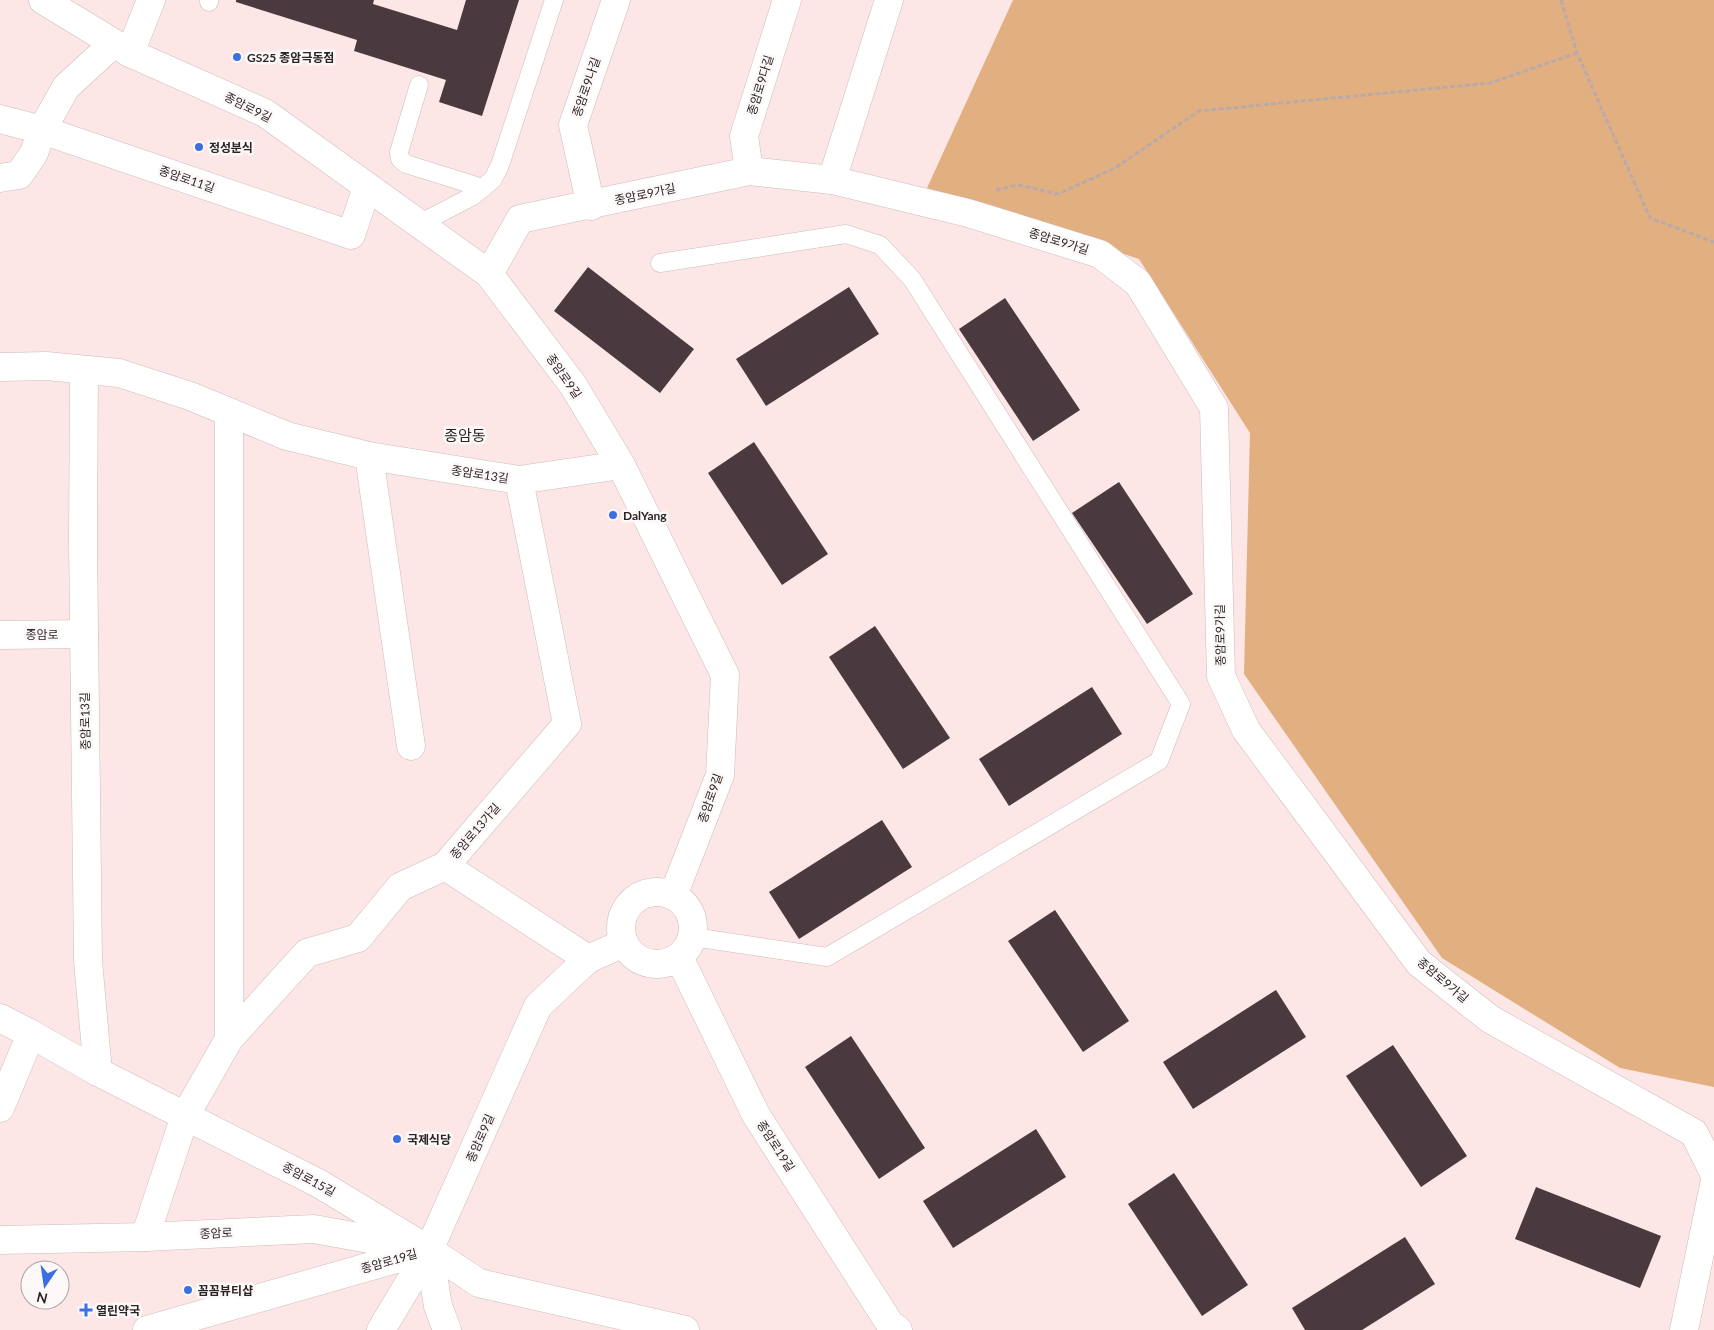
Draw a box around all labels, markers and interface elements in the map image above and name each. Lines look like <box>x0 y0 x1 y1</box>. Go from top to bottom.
place label: GS25 종암극동점 <box>247 50 334 65</box>
marker: GS25 종암극동점 <box>231 51 243 63</box>
street label: 종암로9다길 <box>744 53 776 117</box>
street label: 종암로9나길 <box>569 55 603 119</box>
street label: 종암로9길 <box>222 89 274 125</box>
place label: 정성분식 <box>209 140 253 155</box>
marker: 정성분식 <box>193 141 205 153</box>
street label: 종암로11길 <box>157 162 217 196</box>
street label: 종암로9가길 <box>613 180 677 208</box>
street label: 종암로9가길 <box>1027 225 1091 257</box>
street label: 종암로9길 <box>543 351 585 401</box>
district label: 종암동 <box>444 426 486 444</box>
street label: 종암로13길 <box>450 462 510 486</box>
place label: DalYang <box>623 508 667 523</box>
marker: DalYang <box>607 509 619 521</box>
street label: 종암로9가길 <box>1212 604 1228 666</box>
street label: 종암로 <box>25 627 59 642</box>
street label: 종암로13길 <box>77 692 93 750</box>
street label: 종암로9길 <box>695 771 725 825</box>
street label: 종암로13가길 <box>447 800 503 862</box>
street label: 종암로9가길 <box>1414 954 1472 1006</box>
street label: 종암로9길 <box>463 1112 497 1164</box>
street label: 종암로19길 <box>754 1118 798 1174</box>
place label: 국제식당 <box>407 1132 451 1147</box>
marker: 국제식당 <box>391 1133 403 1145</box>
street label: 종암로15길 <box>280 1159 338 1199</box>
street label: 종암로 <box>199 1225 233 1241</box>
street label: 종암로19길 <box>359 1246 419 1276</box>
north arrow <box>20 1260 70 1310</box>
place label: 꼼꼼뷰티샵 <box>198 1283 253 1298</box>
marker: 꼼꼼뷰티샵 <box>182 1284 194 1296</box>
text: N <box>35 1289 49 1308</box>
place label: 열린약국 <box>96 1303 140 1318</box>
marker: 열린약국 <box>80 1304 92 1316</box>

